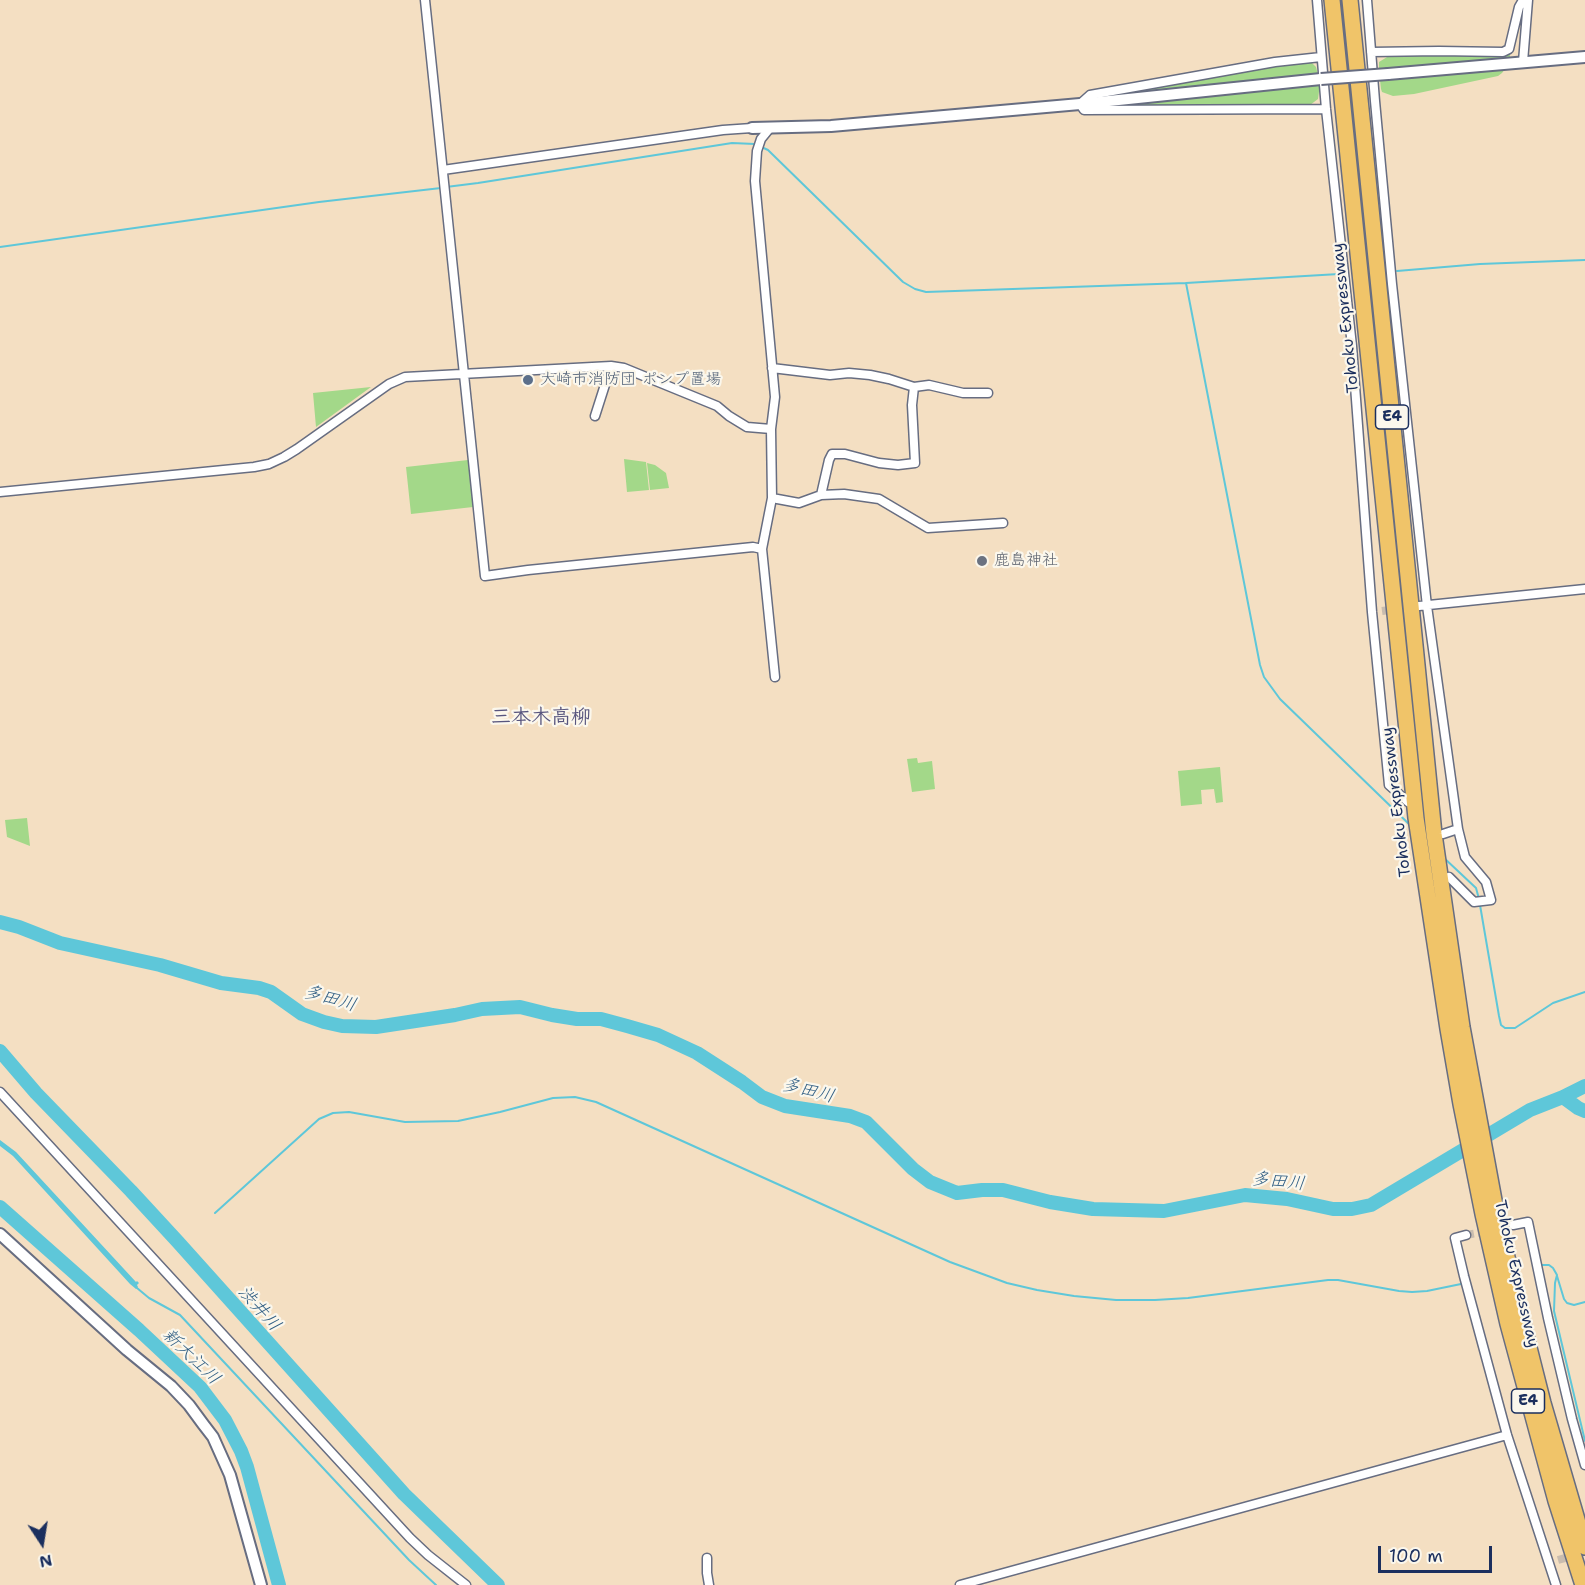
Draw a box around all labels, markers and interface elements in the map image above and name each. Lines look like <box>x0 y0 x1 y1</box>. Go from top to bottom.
street label: Tohoku Expressway <box>1329 242 1363 394</box>
place label: 大崎市消防団 ポンプ置場 <box>540 370 721 390</box>
marker: 大崎市消防団 ポンプ置場 <box>521 373 535 387</box>
road number: E4 <box>1376 405 1408 429</box>
place label: 鹿島神社 <box>994 551 1058 571</box>
marker: 鹿島神社 <box>975 554 989 568</box>
district label: 三本木高柳 <box>491 706 591 730</box>
street label: Tohoku Expressway <box>1378 726 1416 878</box>
water label: 多田川 <box>301 981 359 1017</box>
water label: 多田川 <box>779 1074 837 1108</box>
water label: 多田川 <box>1250 1168 1306 1196</box>
street label: Tohoku Expressway <box>1490 1198 1542 1350</box>
water label: 渋井川 <box>233 1282 285 1336</box>
water label: 新大江川 <box>158 1324 224 1390</box>
road number: E4 <box>1512 1389 1544 1413</box>
north arrow <box>12 1513 72 1573</box>
scale bar <box>1381 1534 1495 1572</box>
text: 100 m <box>1389 1544 1443 1568</box>
text: N <box>37 1550 54 1573</box>

